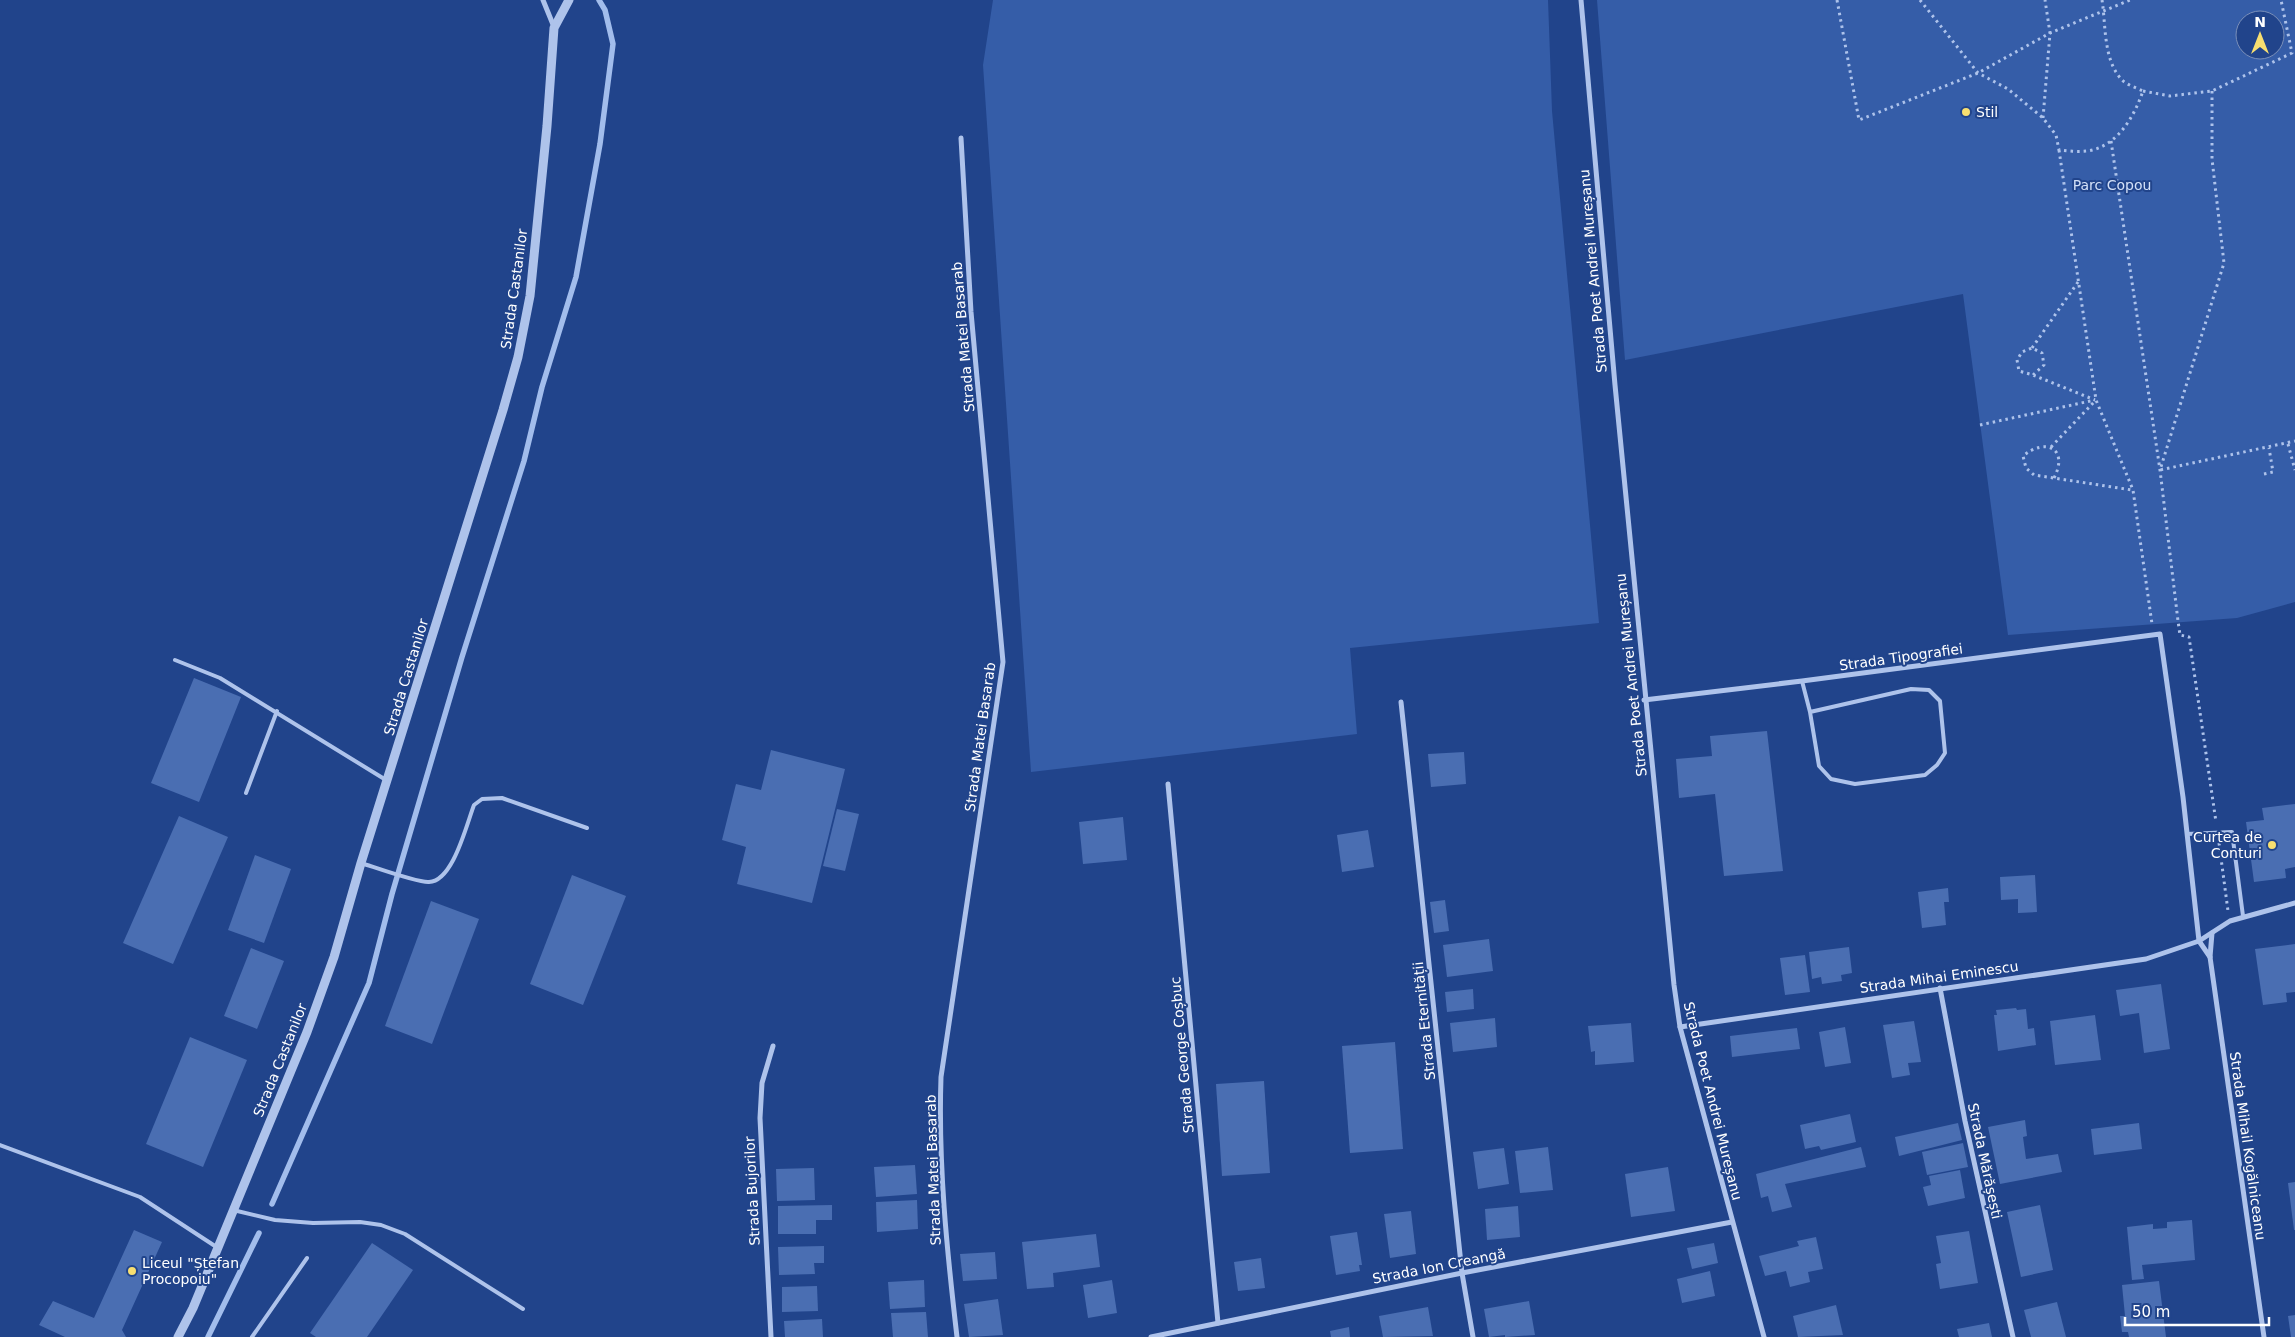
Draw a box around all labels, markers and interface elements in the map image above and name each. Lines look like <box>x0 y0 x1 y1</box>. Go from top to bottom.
north arrow <box>2235 10 2285 60</box>
text: N <box>2254 14 2266 30</box>
place label: Stil <box>1976 104 1998 120</box>
marker: Stil <box>1960 106 1972 118</box>
street label: Strada Poet Andrei Mureșanu <box>1576 169 1611 373</box>
park label: Parc Copou <box>2073 177 2151 193</box>
street label: Strada Castanilor <box>498 228 530 350</box>
street label: Strada Matei Basarab <box>948 261 978 413</box>
street label: Strada Poet Andrei Mureșanu <box>1612 573 1651 777</box>
street label: Strada Castanilor <box>381 616 431 737</box>
street label: Strada Tipografiei <box>1838 640 1964 674</box>
street label: Strada Matei Basarab <box>962 661 998 813</box>
place label: Curtea de Conturi <box>2193 829 2262 861</box>
marker: Curtea de Conturi <box>2266 839 2278 851</box>
street label: Strada Mihai Eminescu <box>1859 958 2019 996</box>
street label: Strada Eternității <box>1410 961 1439 1081</box>
street label: Strada George Coșbuc <box>1167 976 1198 1134</box>
street label: Strada Poet Andrei Mureșanu <box>1680 1000 1745 1202</box>
street label: Strada Castanilor <box>250 1001 310 1119</box>
street label: Strada Mihail Kogălniceanu <box>2227 1051 2269 1241</box>
street label: Strada Matei Basarab <box>922 1094 944 1246</box>
street label: Strada Mărășești <box>1964 1102 2005 1221</box>
street label: Strada Bujorilor <box>741 1136 763 1246</box>
street label: Strada Ion Creangă <box>1371 1245 1507 1287</box>
place label: Liceul "Ștefan Procopoiu" <box>142 1255 239 1287</box>
marker: Liceul "Ștefan Procopoiu" <box>126 1265 138 1277</box>
scale bar <box>2125 1294 2269 1326</box>
text: 50 m <box>2132 1303 2170 1321</box>

